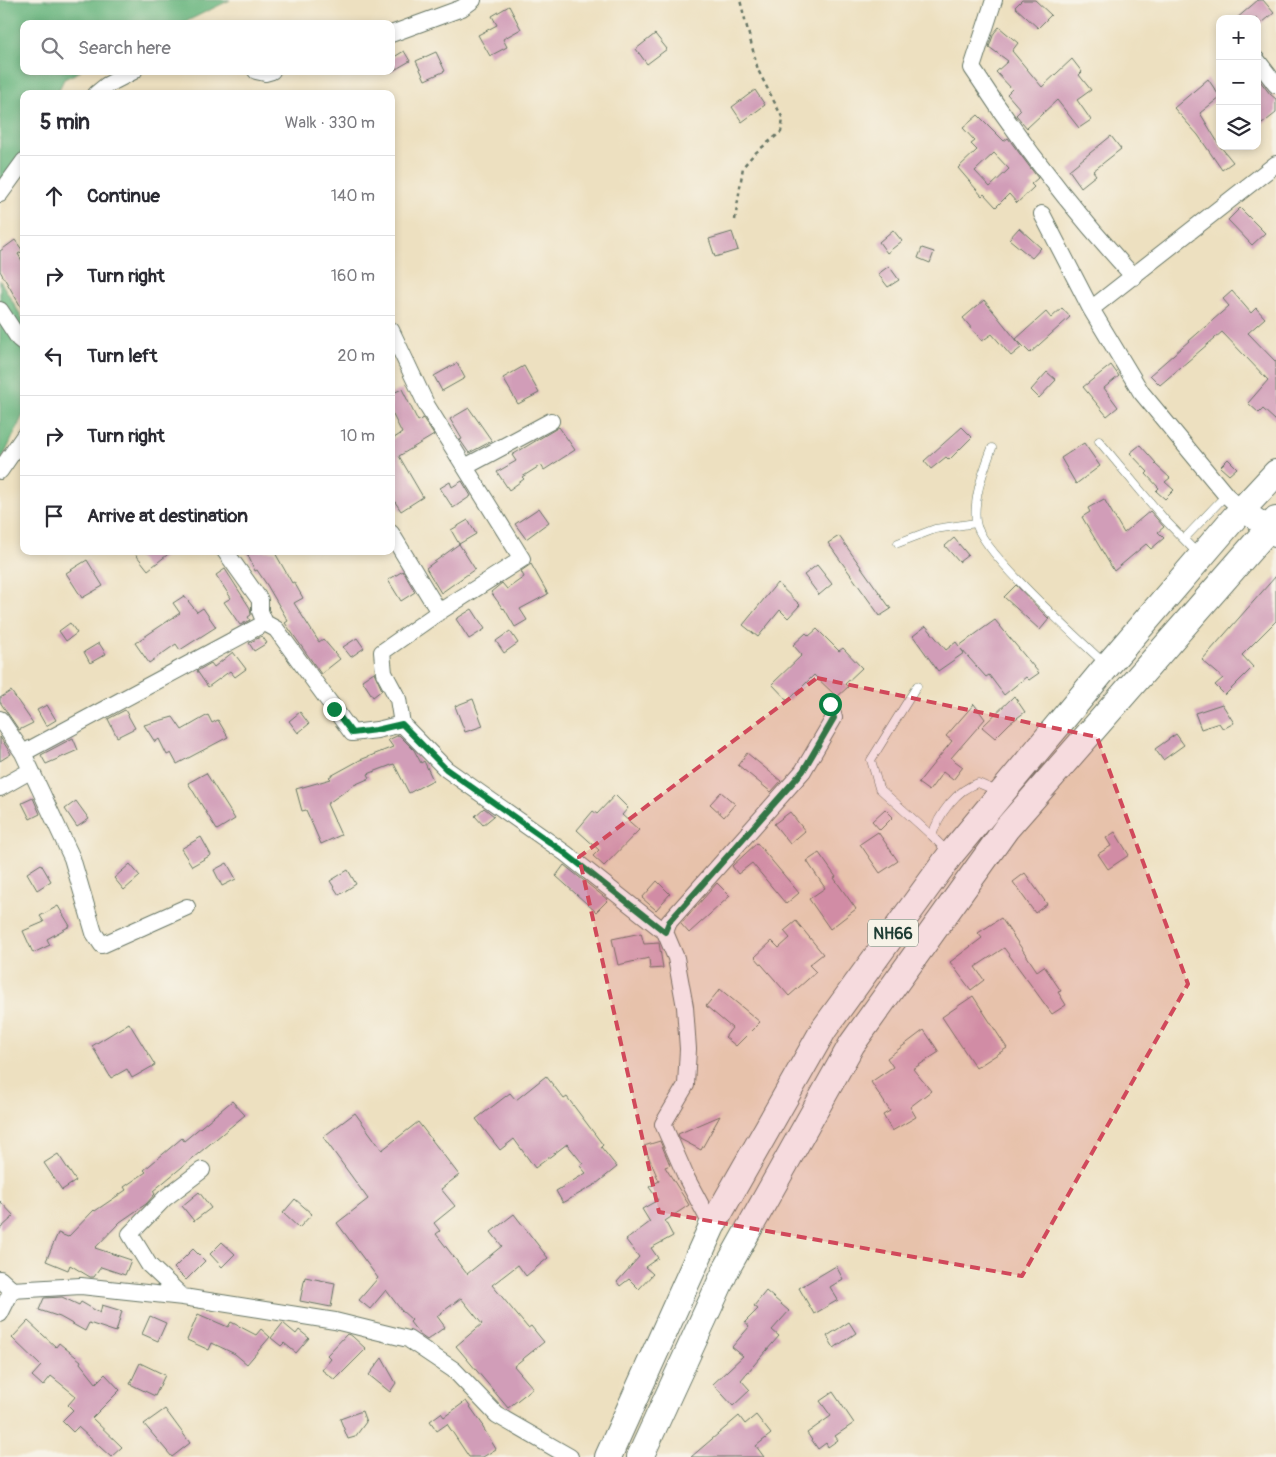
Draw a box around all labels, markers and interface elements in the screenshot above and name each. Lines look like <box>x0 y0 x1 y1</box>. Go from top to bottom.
map controls <box>1216 15 1261 150</box>
button: + <box>1216 15 1261 60</box>
search box <box>20 20 395 75</box>
icon: search <box>38 34 66 62</box>
text: Search here <box>78 36 171 60</box>
button: − <box>1216 60 1261 105</box>
button: layers <box>1216 105 1261 150</box>
text: 5 min <box>40 109 90 136</box>
text: Walk · 330 m <box>285 113 375 133</box>
icon: ahead <box>40 182 68 210</box>
text: Continue <box>87 184 160 208</box>
text: 140 m <box>331 186 375 206</box>
icon: right <box>40 262 68 290</box>
text: Turn right <box>87 264 165 288</box>
text: 160 m <box>331 266 375 286</box>
icon: left <box>40 342 68 370</box>
text: Turn left <box>87 344 157 368</box>
text: 20 m <box>337 346 375 366</box>
icon: right <box>40 422 68 450</box>
text: Turn right <box>87 424 165 448</box>
text: 10 m <box>340 426 375 446</box>
icon: arrive <box>40 502 68 530</box>
text: Arrive at destination <box>87 504 248 528</box>
route start <box>819 693 842 716</box>
route end <box>323 698 346 721</box>
road number: NH66 <box>868 920 918 946</box>

